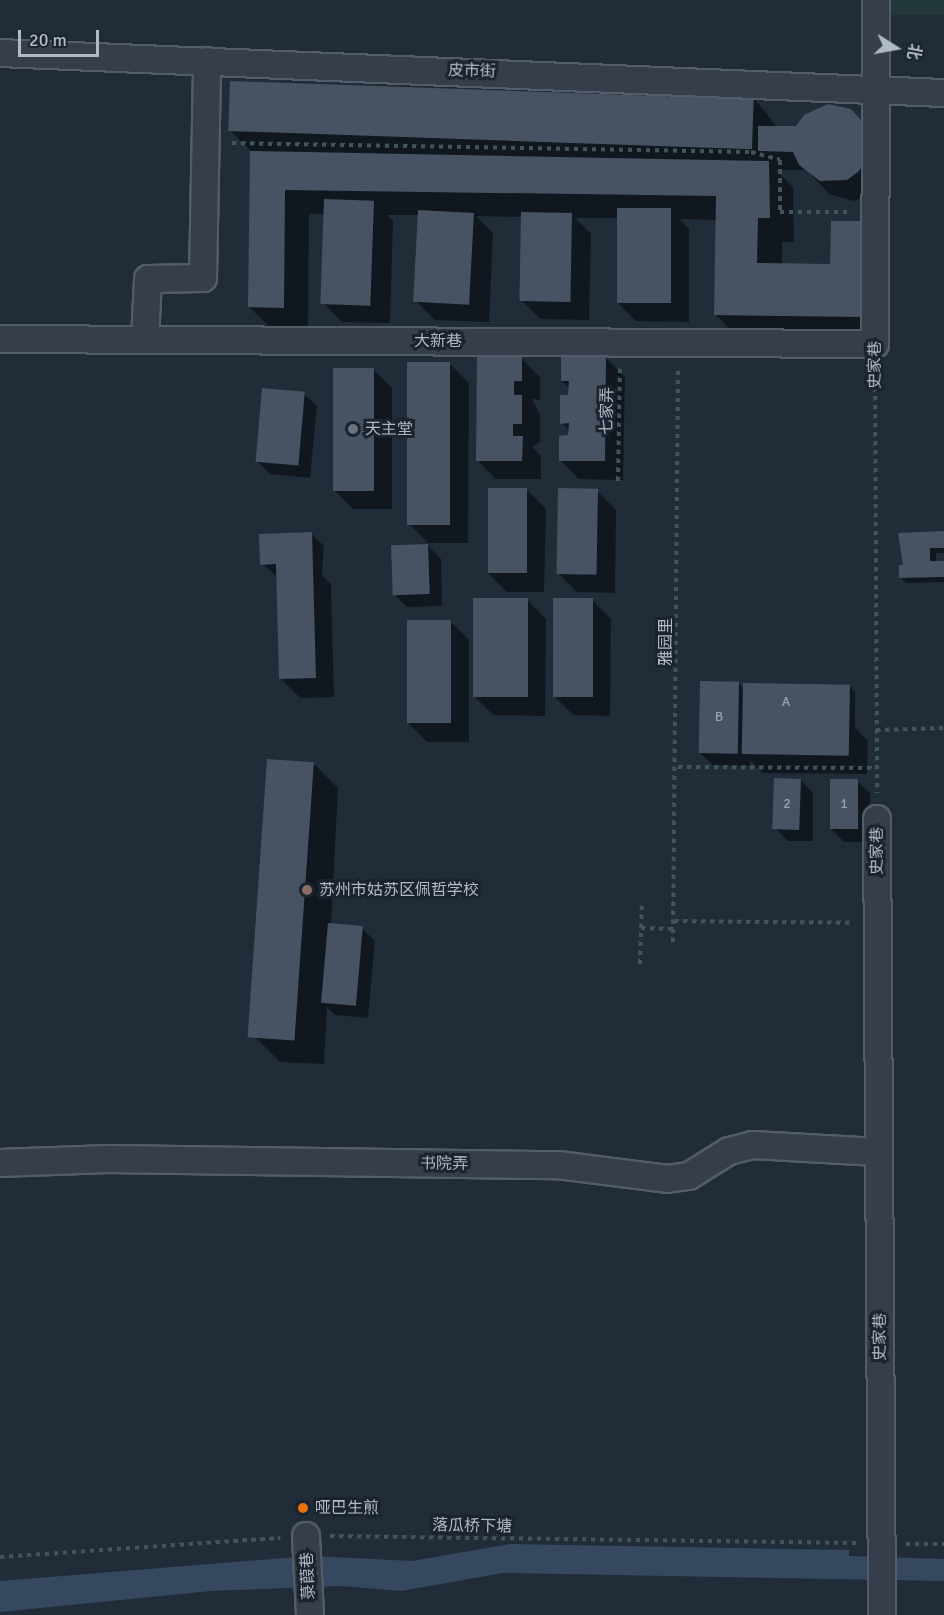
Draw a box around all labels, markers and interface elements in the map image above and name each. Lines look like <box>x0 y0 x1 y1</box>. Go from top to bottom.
scale bar <box>21 18 102 56</box>
north arrow <box>866 18 926 78</box>
text: 20 m <box>29 29 67 51</box>
text: 北 <box>902 42 925 61</box>
street label: 皮市街 <box>448 61 496 81</box>
street label: 大新巷 <box>414 331 462 351</box>
street label: 史家巷 <box>865 341 885 389</box>
street label: 七家弄 <box>597 387 617 435</box>
place label: 天主堂 <box>365 419 413 439</box>
marker: 天主堂 <box>346 422 360 436</box>
street label: 雅园里 <box>656 618 676 666</box>
house number: A <box>782 694 790 710</box>
house number: B <box>715 709 723 725</box>
house number: 2 <box>783 796 791 812</box>
house number: 1 <box>840 796 848 812</box>
street label: 史家巷 <box>867 827 887 875</box>
place label: 苏州市姑苏区佩哲学校 <box>319 880 479 900</box>
marker: 苏州市姑苏区佩哲学校 <box>300 883 314 897</box>
street label: 书院弄 <box>420 1154 468 1174</box>
street label: 史家巷 <box>870 1313 890 1361</box>
place label: 哑巴生煎 <box>315 1498 379 1518</box>
marker: 哑巴生煎 <box>296 1501 310 1515</box>
street label: 落瓜桥下塘 <box>432 1516 512 1536</box>
street label: 菉葭巷 <box>297 1552 319 1600</box>

